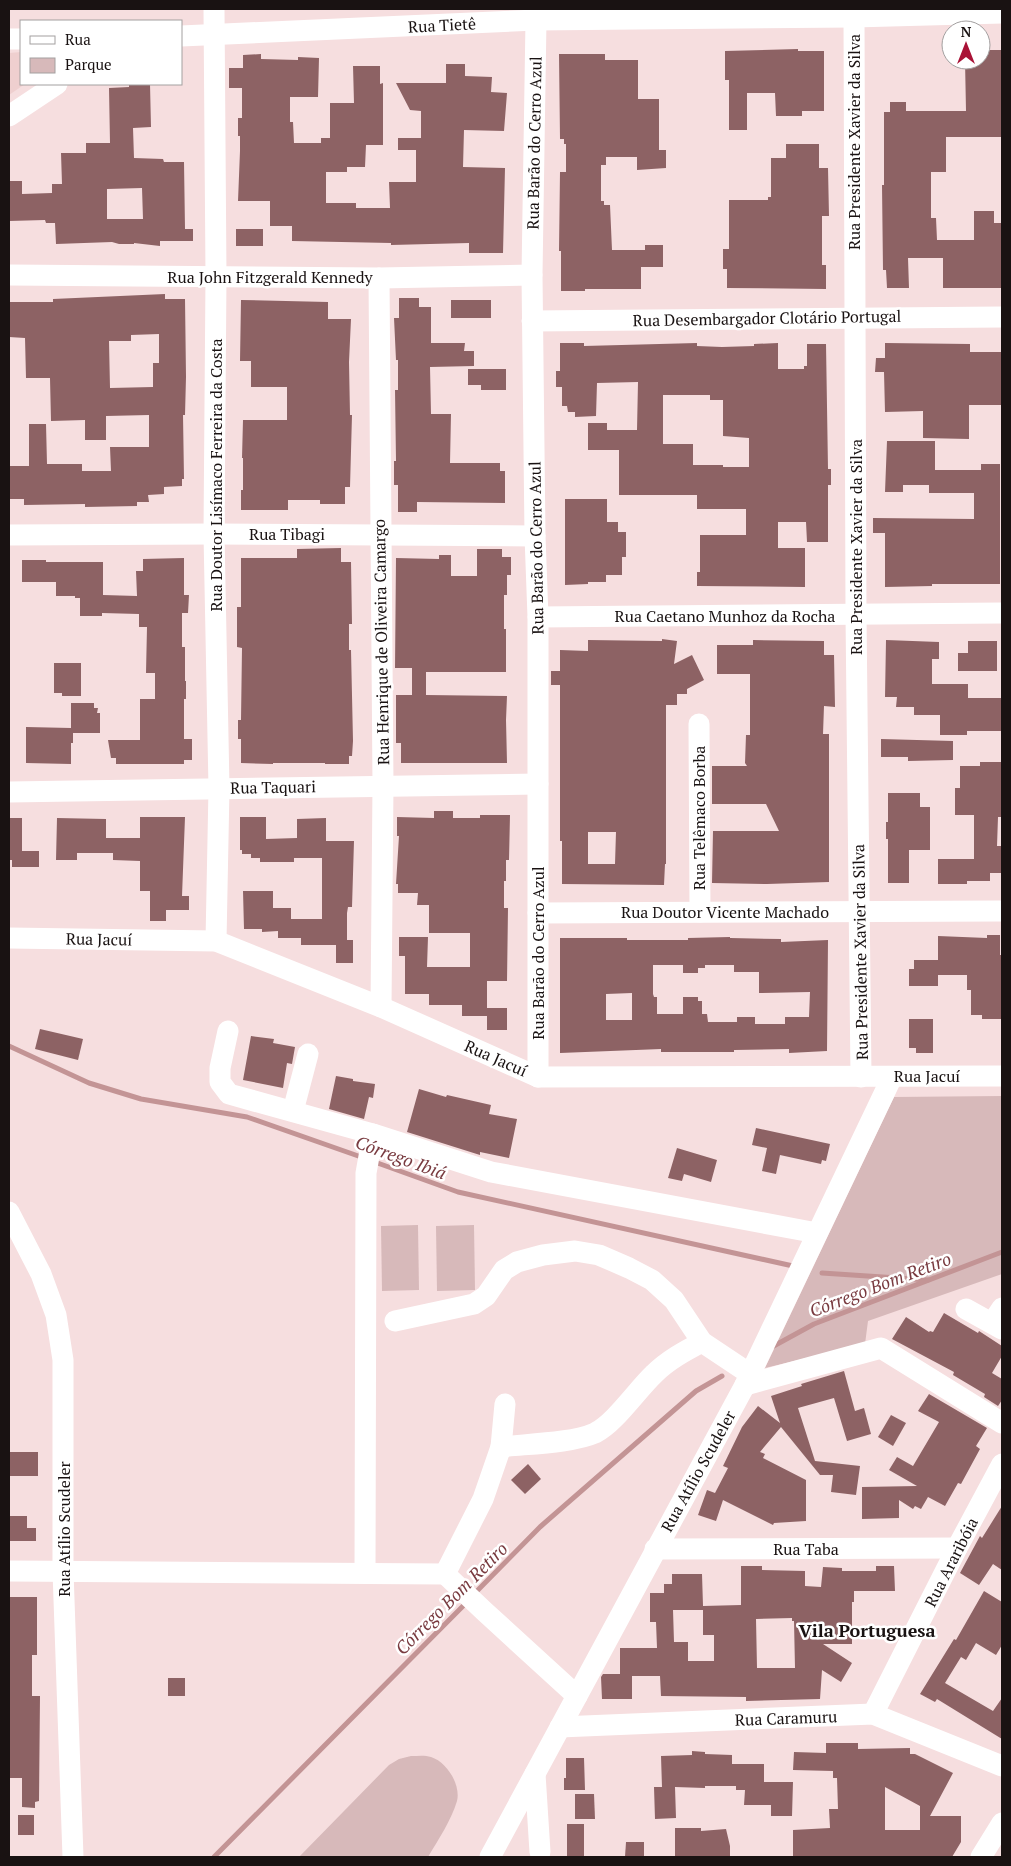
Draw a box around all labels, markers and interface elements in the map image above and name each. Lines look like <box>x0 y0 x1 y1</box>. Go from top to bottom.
street label: Rua Tietê <box>407 12 477 38</box>
legend <box>20 20 182 85</box>
north arrow <box>941 20 991 70</box>
text: N <box>961 22 972 41</box>
text: Rua <box>65 29 91 49</box>
street label: Rua Presidente Xavier da Silva <box>843 34 865 250</box>
text: Parque <box>65 54 112 74</box>
street label: Rua Barão do Cerro Azul <box>521 56 547 230</box>
street label: Rua John Fitzgerald Kennedy <box>167 266 374 288</box>
street label: Rua Desembargador Clotário Portugal <box>632 305 902 331</box>
street label: Rua Doutor Lisímaco Ferreira da Costa <box>205 338 227 612</box>
street label: Rua Presidente Xavier da Silva <box>845 439 867 655</box>
street label: Rua Barão do Cerro Azul <box>523 461 549 635</box>
street label: Rua Henrique de Oliveira Camargo <box>368 519 394 765</box>
street label: Rua Tibagi <box>249 523 325 545</box>
street label: Rua Caetano Munhoz da Rocha <box>615 605 835 627</box>
street label: Rua Telêmaco Borba <box>688 746 710 890</box>
street label: Rua Taquari <box>230 775 316 799</box>
street label: Rua Presidente Xavier da Silva <box>847 844 873 1060</box>
street label: Rua Barão do Cerro Azul <box>527 866 549 1040</box>
street label: Rua Doutor Vicente Machado <box>621 901 829 923</box>
street label: Rua Jacuí <box>66 927 133 951</box>
street label: Rua Jacuí <box>461 1034 531 1082</box>
street label: Rua Jacuí <box>894 1065 960 1087</box>
water label: Córrego Ibiá <box>352 1129 450 1185</box>
water label: Córrego Bom Retiro <box>806 1246 954 1322</box>
street label: Rua Atílio Scudeler <box>656 1406 741 1536</box>
street label: Rua Atílio Scudeler <box>53 1460 75 1597</box>
street label: Rua Araribóia <box>919 1514 983 1610</box>
water label: Córrego Bom Retiro <box>390 1537 512 1659</box>
street label: Rua Taba <box>773 1538 839 1560</box>
district label: Vila Portuguesa <box>798 1618 936 1642</box>
street label: Rua Caramuru <box>735 1705 837 1731</box>

